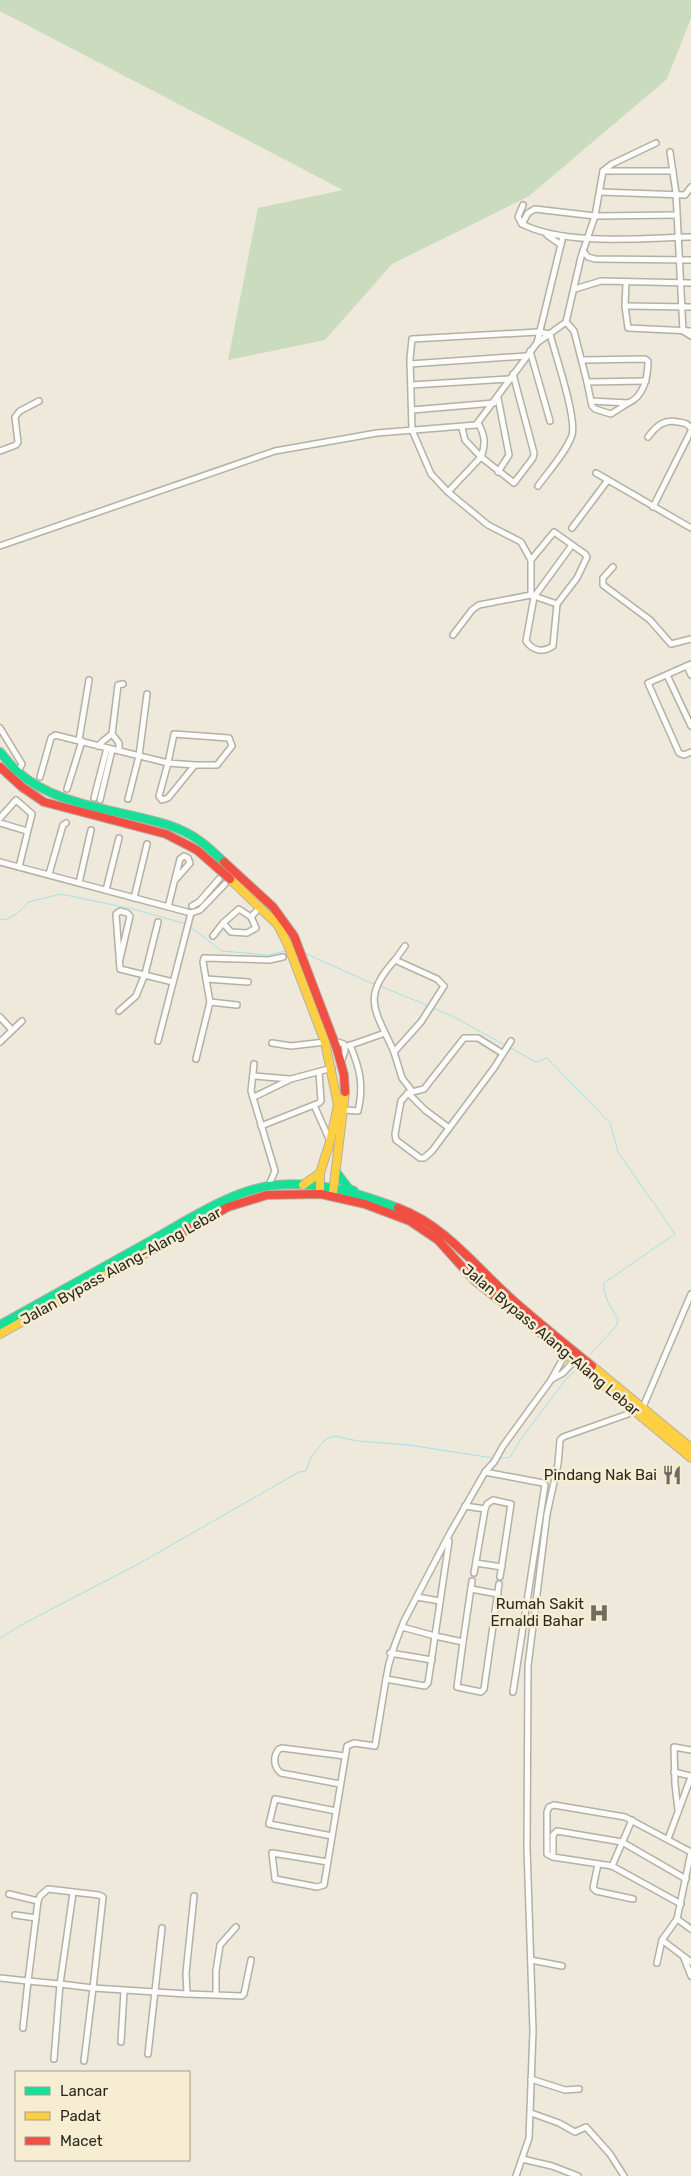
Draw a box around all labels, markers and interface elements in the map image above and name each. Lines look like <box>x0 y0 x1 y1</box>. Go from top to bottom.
street label: Jalan Bypass Alang-Alang Lebar <box>17 1203 225 1329</box>
street label: Jalan Bypass Alang-Alang Lebar <box>458 1260 644 1420</box>
restaurant icon: Pindang Nak Bai <box>661 1464 683 1486</box>
place label: Pindang Nak Bai <box>544 1466 657 1484</box>
place label: Rumah Sakit Ernaldi Bahar <box>491 1595 584 1630</box>
hospital icon: Rumah Sakit Ernaldi Bahar <box>588 1602 610 1624</box>
legend <box>15 2071 190 2161</box>
text: Lancar <box>60 2082 108 2100</box>
text: Padat <box>60 2107 101 2125</box>
text: Macet <box>60 2132 103 2150</box>

